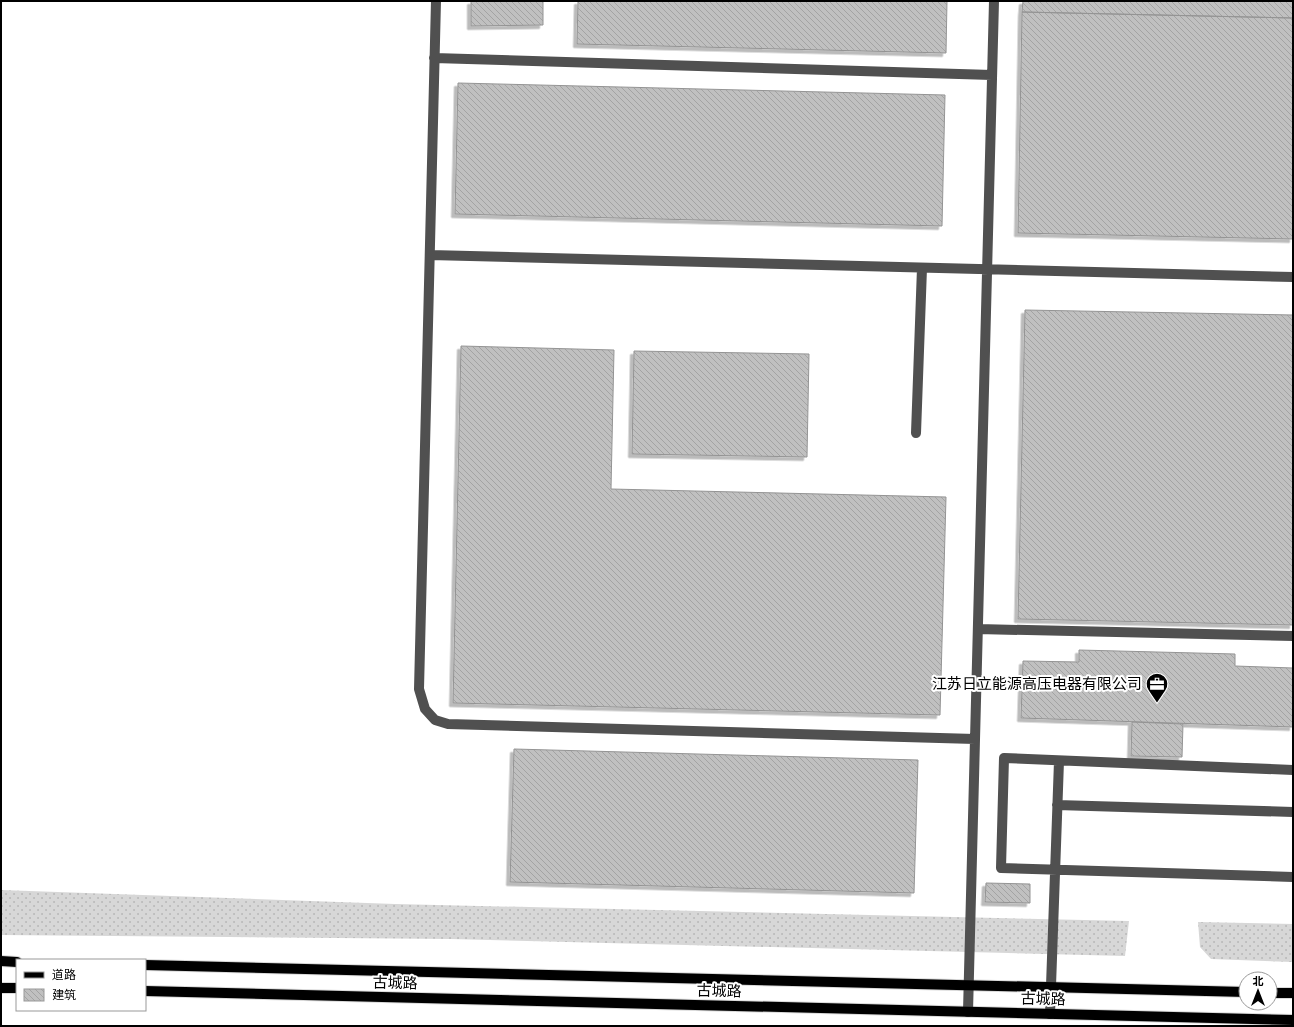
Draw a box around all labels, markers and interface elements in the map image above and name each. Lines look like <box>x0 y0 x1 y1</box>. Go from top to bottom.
office icon: 江苏日立能源高压电器有限公司 <box>1144 671 1170 704</box>
place label: 江苏日立能源高压电器有限公司 <box>932 675 1142 692</box>
legend <box>16 959 146 1011</box>
text: 道路 <box>52 968 76 981</box>
north arrow <box>1238 971 1278 1011</box>
street label: 古城路 <box>372 975 418 991</box>
text: 北 <box>1253 976 1264 987</box>
street label: 古城路 <box>696 983 742 999</box>
text: 建筑 <box>52 988 76 1001</box>
street label: 古城路 <box>1020 991 1066 1007</box>

